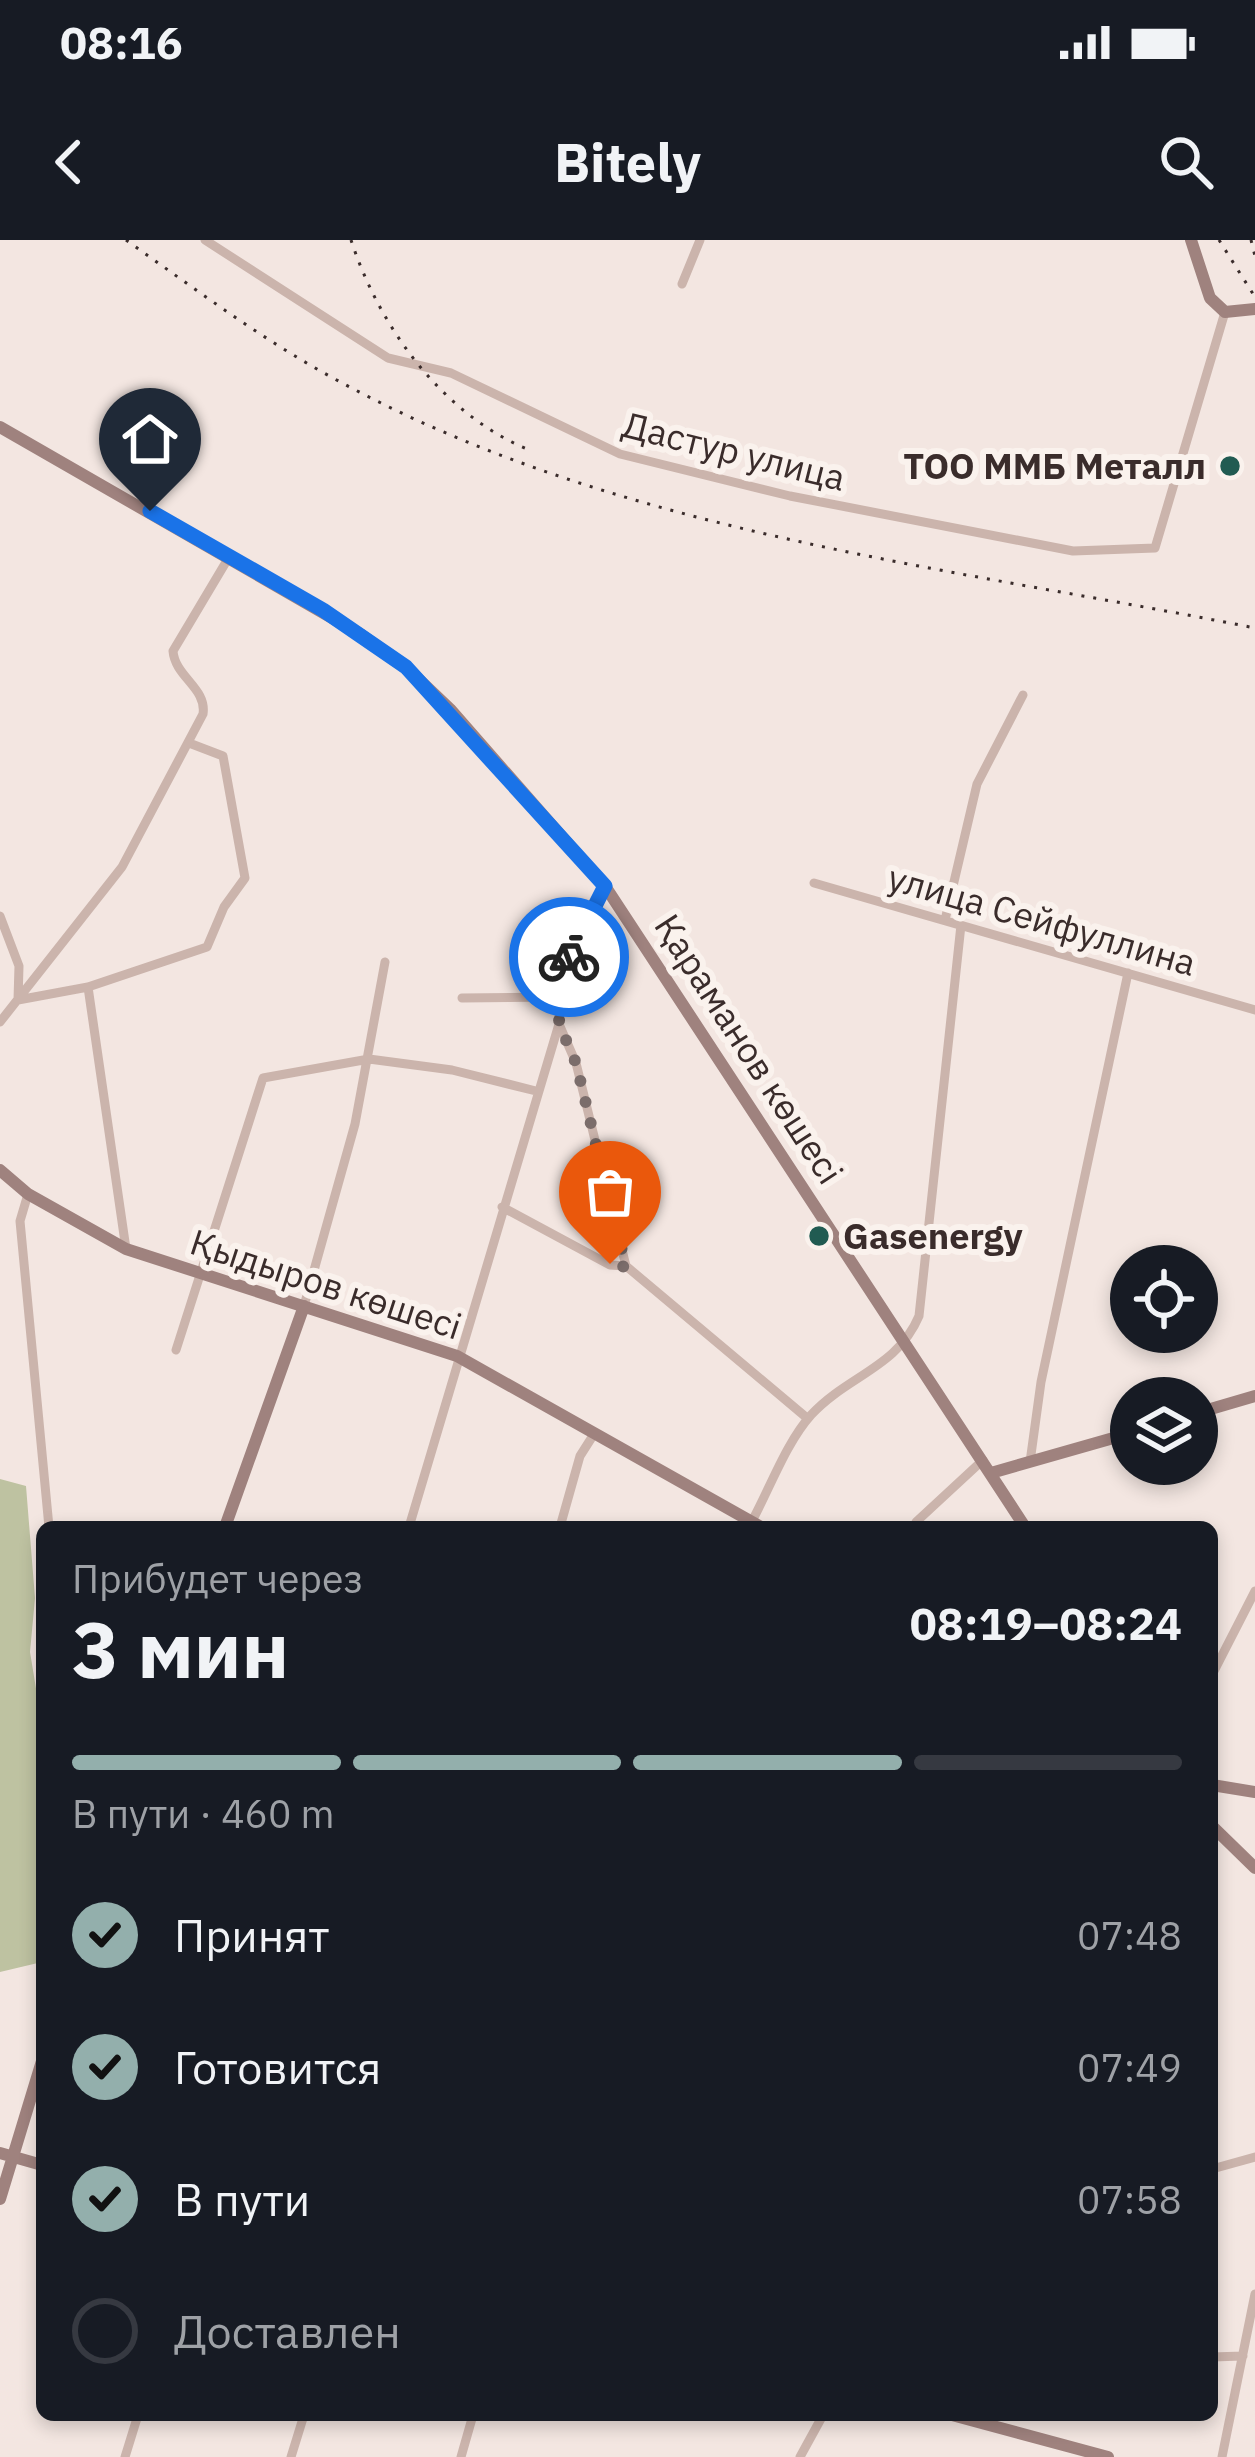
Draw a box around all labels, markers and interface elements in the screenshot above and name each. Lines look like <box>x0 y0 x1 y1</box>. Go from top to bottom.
text: 08:16 <box>60 13 183 71</box>
text: Bitely <box>554 127 701 197</box>
icon: back <box>36 129 102 195</box>
icon: search <box>1153 129 1219 195</box>
pin <box>99 388 201 511</box>
street label: Дастур улица <box>618 400 850 501</box>
icon: home <box>117 406 183 472</box>
place label: ТОО ММБ Металл <box>903 442 1206 489</box>
marker: ТОО ММБ Металл <box>1217 453 1243 479</box>
street label: улица Сейфуллина <box>883 853 1201 986</box>
courier <box>509 897 629 1017</box>
street label: Қараманов көшесі <box>645 905 854 1193</box>
icon: bike <box>536 924 602 990</box>
pin <box>559 1141 661 1264</box>
icon: bag <box>577 1159 643 1225</box>
place label: Gasenergy <box>843 1212 1024 1259</box>
street label: Қыдыров көшесі <box>185 1218 468 1349</box>
marker: Gasenergy <box>806 1223 832 1249</box>
map controls <box>1110 1245 1218 1485</box>
button: locate <box>1110 1245 1218 1353</box>
button: layers <box>1110 1377 1218 1485</box>
text: Прибудет через <box>72 1553 363 1604</box>
text: 08:19–08:24 <box>910 1594 1182 1652</box>
text: 3 мин <box>72 1598 289 1699</box>
text: В пути · 460 m <box>72 1788 335 1839</box>
icon: check <box>72 1902 138 1968</box>
text: Принят <box>174 1906 330 1964</box>
text: 07:48 <box>1077 1910 1182 1961</box>
icon: check <box>72 2034 138 2100</box>
text: Готовится <box>174 2038 381 2096</box>
text: 07:49 <box>1077 2042 1182 2093</box>
icon: check <box>72 2166 138 2232</box>
text: В пути <box>174 2170 310 2228</box>
text: 07:58 <box>1077 2174 1182 2225</box>
text: Доставлен <box>174 2302 401 2360</box>

